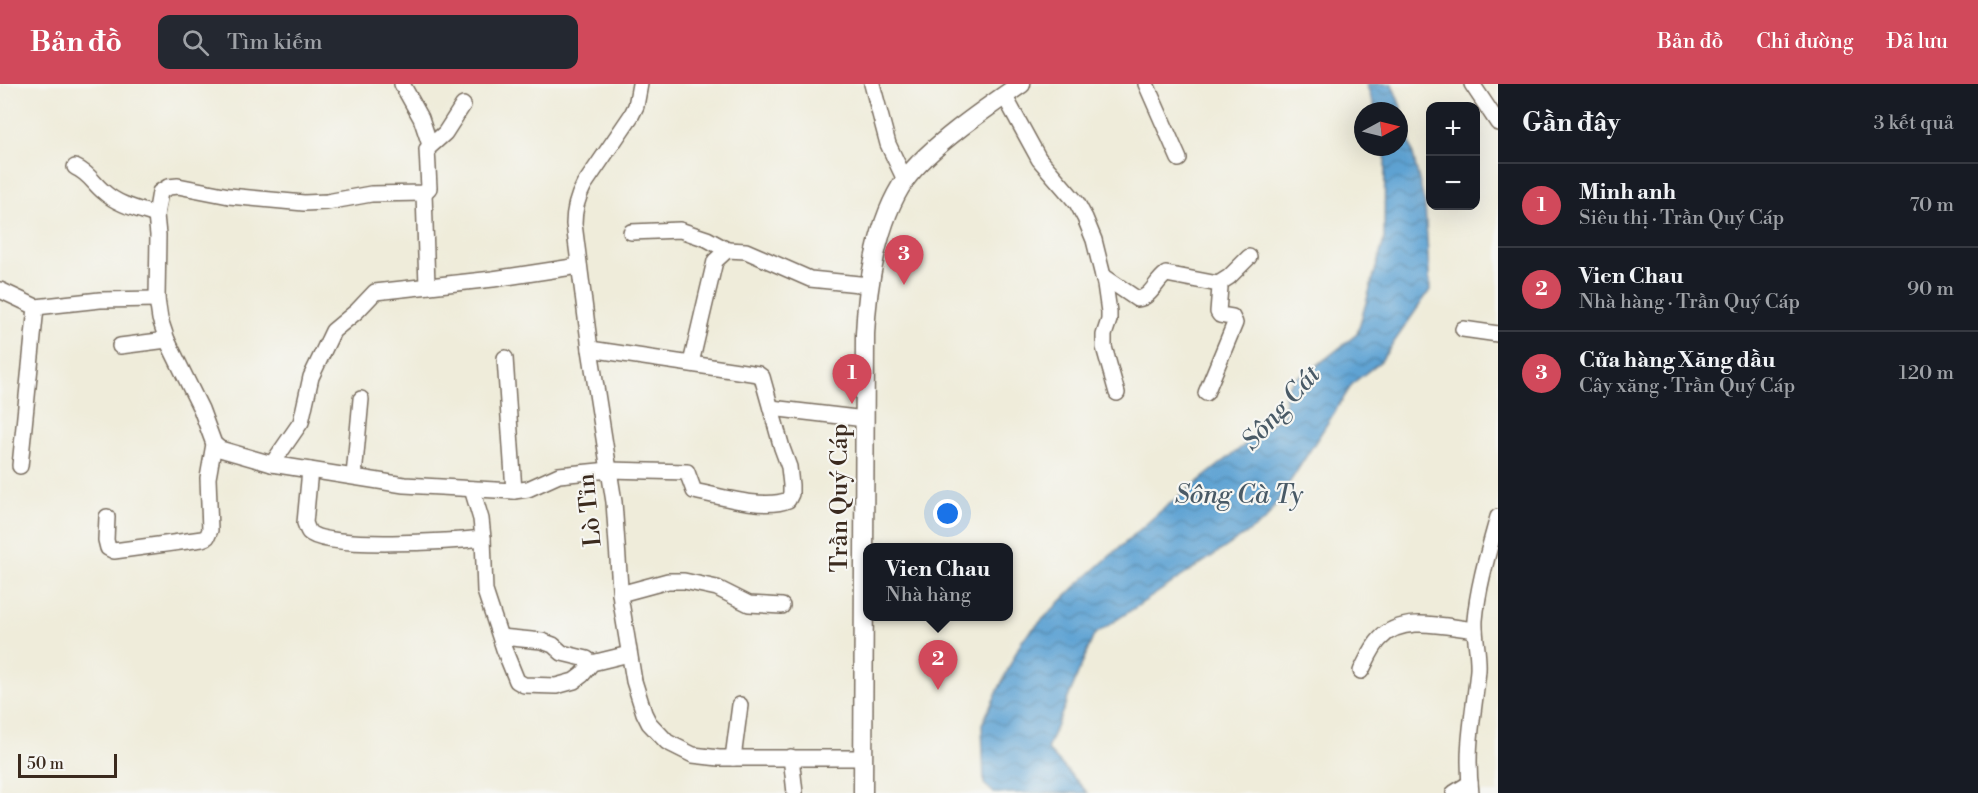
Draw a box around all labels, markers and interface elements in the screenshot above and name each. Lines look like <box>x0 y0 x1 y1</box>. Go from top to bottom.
search box <box>158 15 578 69</box>
text: Bản đồ <box>30 25 122 60</box>
icon: search <box>179 26 212 59</box>
text: Tìm kiếm <box>227 29 323 56</box>
text: Bản đồ <box>1657 29 1723 55</box>
text: Chỉ đường <box>1756 29 1854 55</box>
text: Đã lưu <box>1887 29 1948 55</box>
north arrow <box>1354 102 1408 156</box>
map controls <box>1426 102 1480 210</box>
button: + <box>1426 102 1480 156</box>
text: Gần đây <box>1522 107 1620 139</box>
text: 3 kết quả <box>1873 111 1954 136</box>
button: − <box>1426 156 1480 210</box>
text: Minh anh <box>1579 179 1676 206</box>
text: 1 <box>1537 193 1546 218</box>
text: 70 m <box>1910 193 1954 218</box>
text: Siêu thị · Trần Quý Cáp <box>1579 206 1784 231</box>
pin: 3 <box>884 236 924 285</box>
text: Vien Chau <box>1579 263 1683 290</box>
text: 2 <box>1535 277 1548 302</box>
text: 90 m <box>1907 277 1954 302</box>
text: Nhà hàng · Trần Quý Cáp <box>1579 290 1800 315</box>
text: Cửa hàng Xăng dầu <box>1579 347 1775 374</box>
pin: 1 <box>832 354 872 404</box>
water label: Sông Cát <box>1235 359 1328 457</box>
text: 3 <box>1535 361 1548 386</box>
text: 120 m <box>1899 361 1954 386</box>
text: Cây xăng · Trần Quý Cáp <box>1579 374 1795 399</box>
street label: Trần Quý Cáp <box>825 423 855 573</box>
street label: Lò Tỉn <box>571 472 609 548</box>
water label: Sông Cà Ty <box>1175 479 1303 511</box>
your location <box>933 499 962 528</box>
popup <box>863 543 1013 621</box>
text: Vien Chau <box>886 556 990 583</box>
text: Nhà hàng <box>886 583 971 608</box>
pin: 2 <box>918 640 958 690</box>
scale bar <box>18 751 117 778</box>
text: 50 m <box>27 754 64 774</box>

